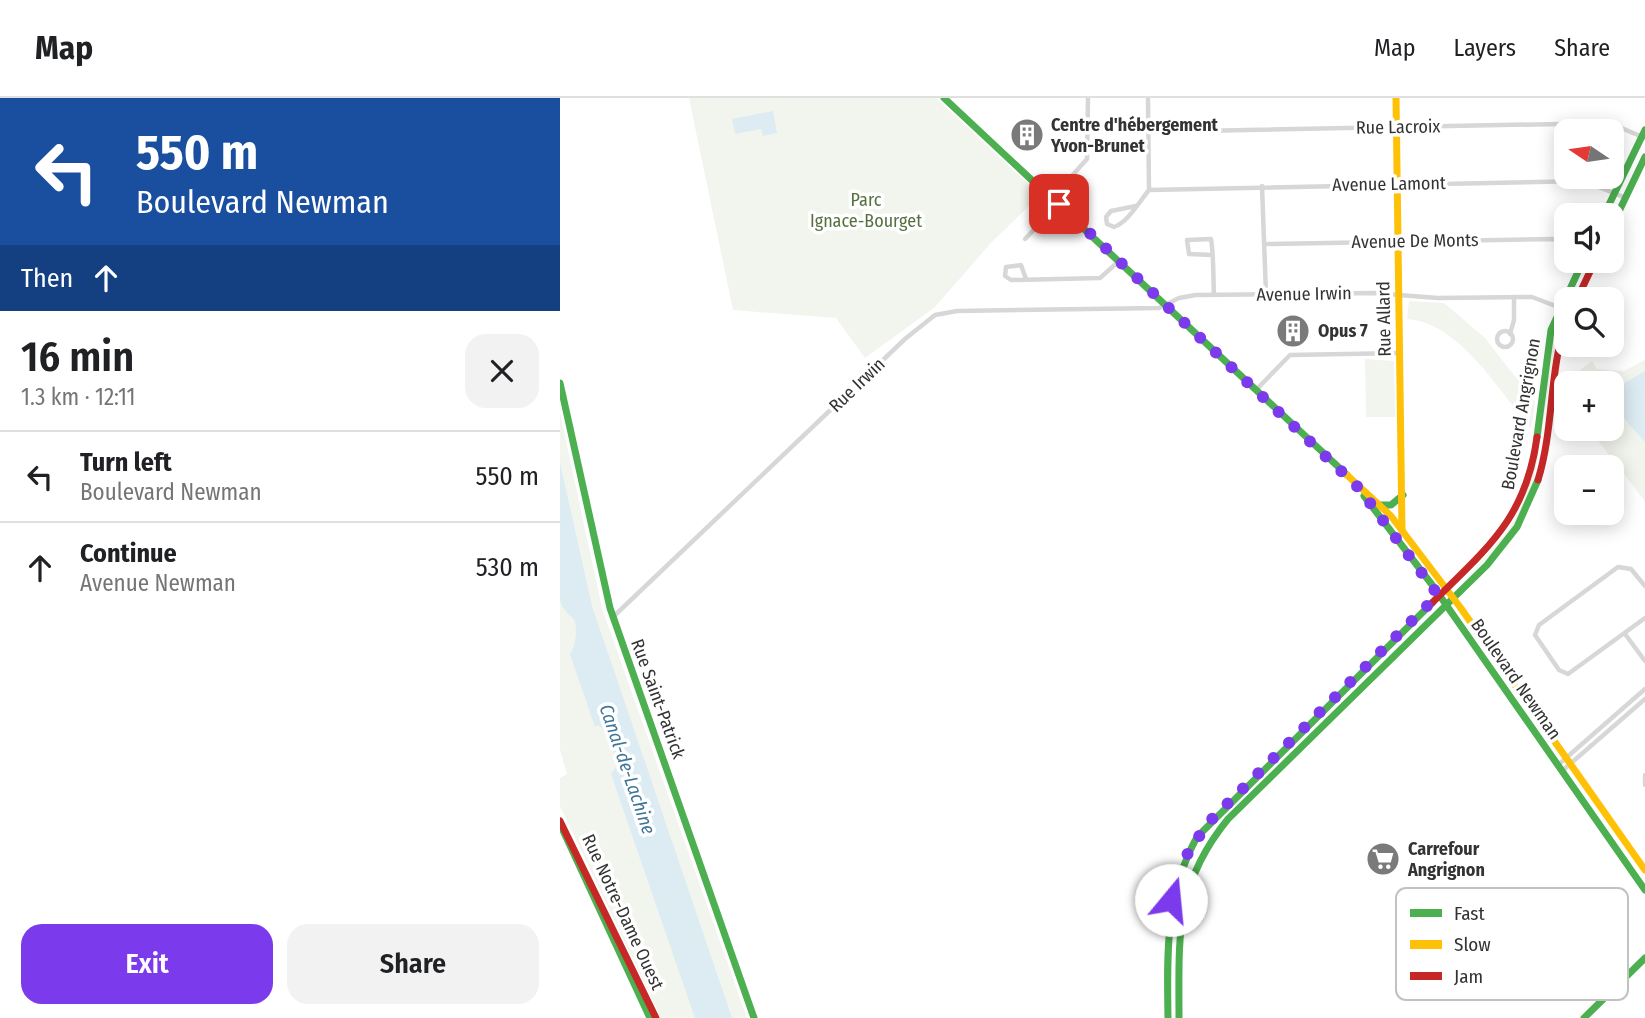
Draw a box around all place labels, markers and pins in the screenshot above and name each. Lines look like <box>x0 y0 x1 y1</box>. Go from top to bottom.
place label: Centre d'hébergement Yvon-Brunet <box>1050 114 1219 157</box>
building icon: Centre d'hébergement Yvon-Brunet <box>1008 116 1046 154</box>
pin <box>1029 174 1089 234</box>
building icon: Opus 7 <box>1274 312 1312 350</box>
place label: Opus 7 <box>1318 320 1368 342</box>
place label: Carrefour Angrignon <box>1407 838 1485 881</box>
supermarket icon: Carrefour Angrignon <box>1364 840 1402 878</box>

